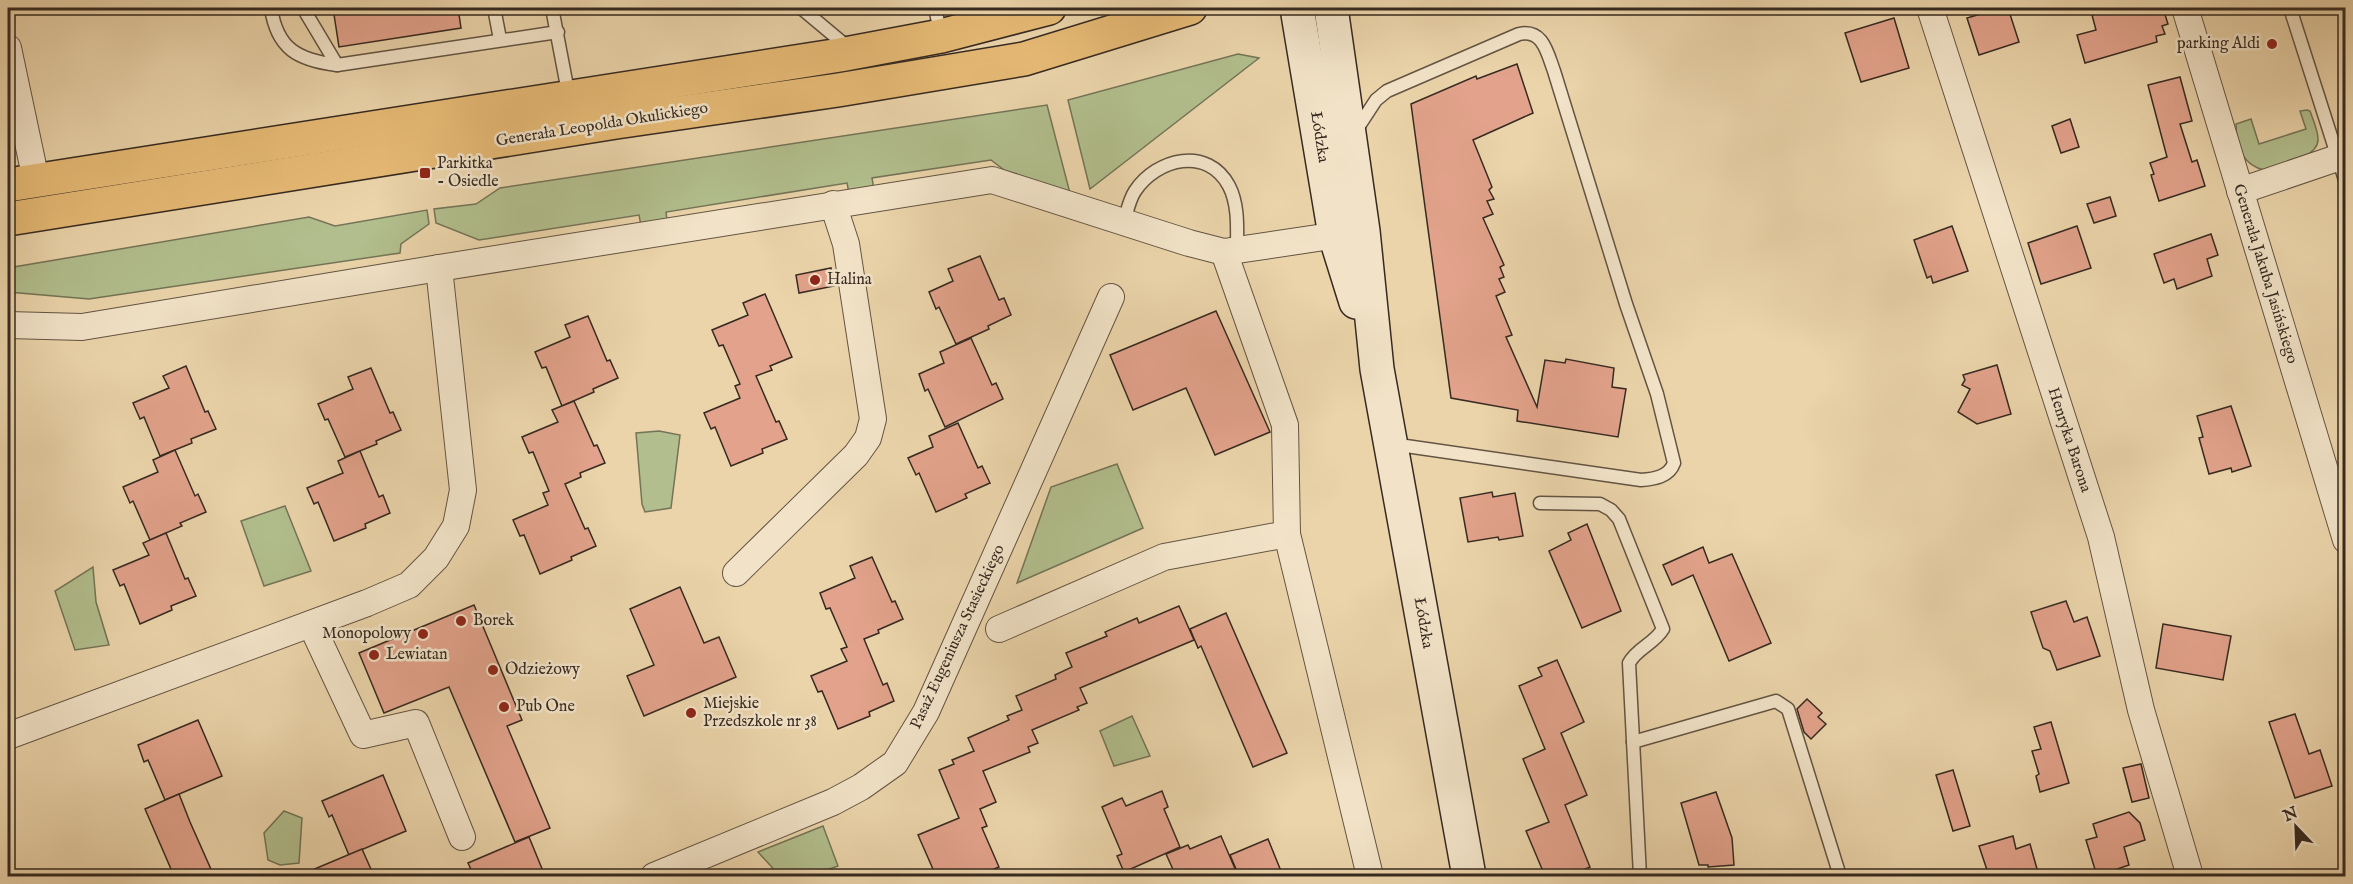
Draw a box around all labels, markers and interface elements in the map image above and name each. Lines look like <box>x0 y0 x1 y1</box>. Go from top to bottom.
place label: parking Aldi <box>2177 34 2260 54</box>
marker: parking Aldi <box>2265 37 2279 51</box>
street label: Generała Leopolda Okulickiego <box>495 98 710 152</box>
street label: Łódzka <box>1305 110 1333 164</box>
place label: Parkitka - Osiedle <box>437 154 499 192</box>
marker: Parkitka - Osiedle <box>418 166 432 180</box>
street label: Generała Jakuba Jasińskiego <box>2228 182 2302 367</box>
place label: Halina <box>827 270 872 290</box>
marker: Halina <box>808 273 822 287</box>
street label: Henryka Barona <box>2043 385 2095 495</box>
street label: Pasaż Eugeniusza Stasieckiego <box>906 541 1010 732</box>
street label: Łódzka <box>1409 596 1437 650</box>
place label: Borek <box>473 611 514 631</box>
marker: Borek <box>454 614 468 628</box>
place label: Monopolowy <box>322 624 411 644</box>
marker: Monopolowy <box>416 627 430 641</box>
place label: Lewiatan <box>386 645 448 665</box>
marker: Lewiatan <box>367 648 381 662</box>
place label: Odzieżowy <box>505 660 580 680</box>
marker: Odzieżowy <box>486 663 500 677</box>
place label: Miejskie Przedszkole nr 38 <box>703 694 817 732</box>
place label: Pub One <box>516 697 575 717</box>
marker: Pub One <box>497 700 511 714</box>
marker: Miejskie Przedszkole nr 38 <box>684 706 698 720</box>
north arrow <box>2266 797 2326 857</box>
text: N <box>2280 803 2301 827</box>

